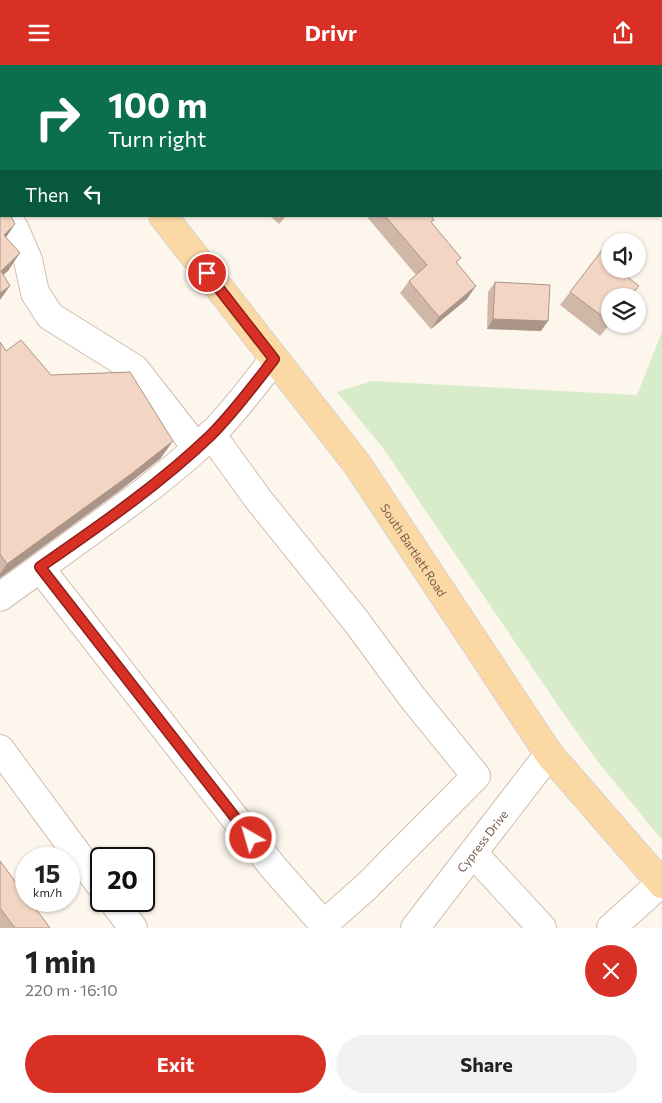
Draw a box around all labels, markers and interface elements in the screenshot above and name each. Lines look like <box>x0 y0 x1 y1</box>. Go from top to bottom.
icon: menu <box>25 19 53 47</box>
text: Drivr <box>305 19 357 46</box>
icon: share <box>609 19 637 47</box>
text: 100 m <box>108 82 208 125</box>
icon: right <box>25 85 90 150</box>
text: Turn right <box>108 125 206 152</box>
icon: left <box>79 180 107 208</box>
text: Then <box>25 183 69 206</box>
map controls <box>601 233 646 333</box>
button: sound <box>601 233 646 278</box>
pin <box>186 252 228 294</box>
icon: arrive <box>193 259 221 287</box>
button: layers <box>601 288 646 333</box>
street label: South Bartlett Road <box>378 501 450 599</box>
street label: Cypress Drive <box>454 807 510 875</box>
position arrow <box>224 811 276 863</box>
speed limit sign: 20 <box>90 847 155 912</box>
text: 15 <box>35 858 60 888</box>
text: km/h <box>33 885 62 899</box>
text: 1 min <box>25 942 96 979</box>
button: close <box>585 945 637 997</box>
text: 220 m · 16:10 <box>25 980 118 999</box>
button: Exit <box>25 1035 326 1093</box>
button: Share <box>336 1035 637 1093</box>

